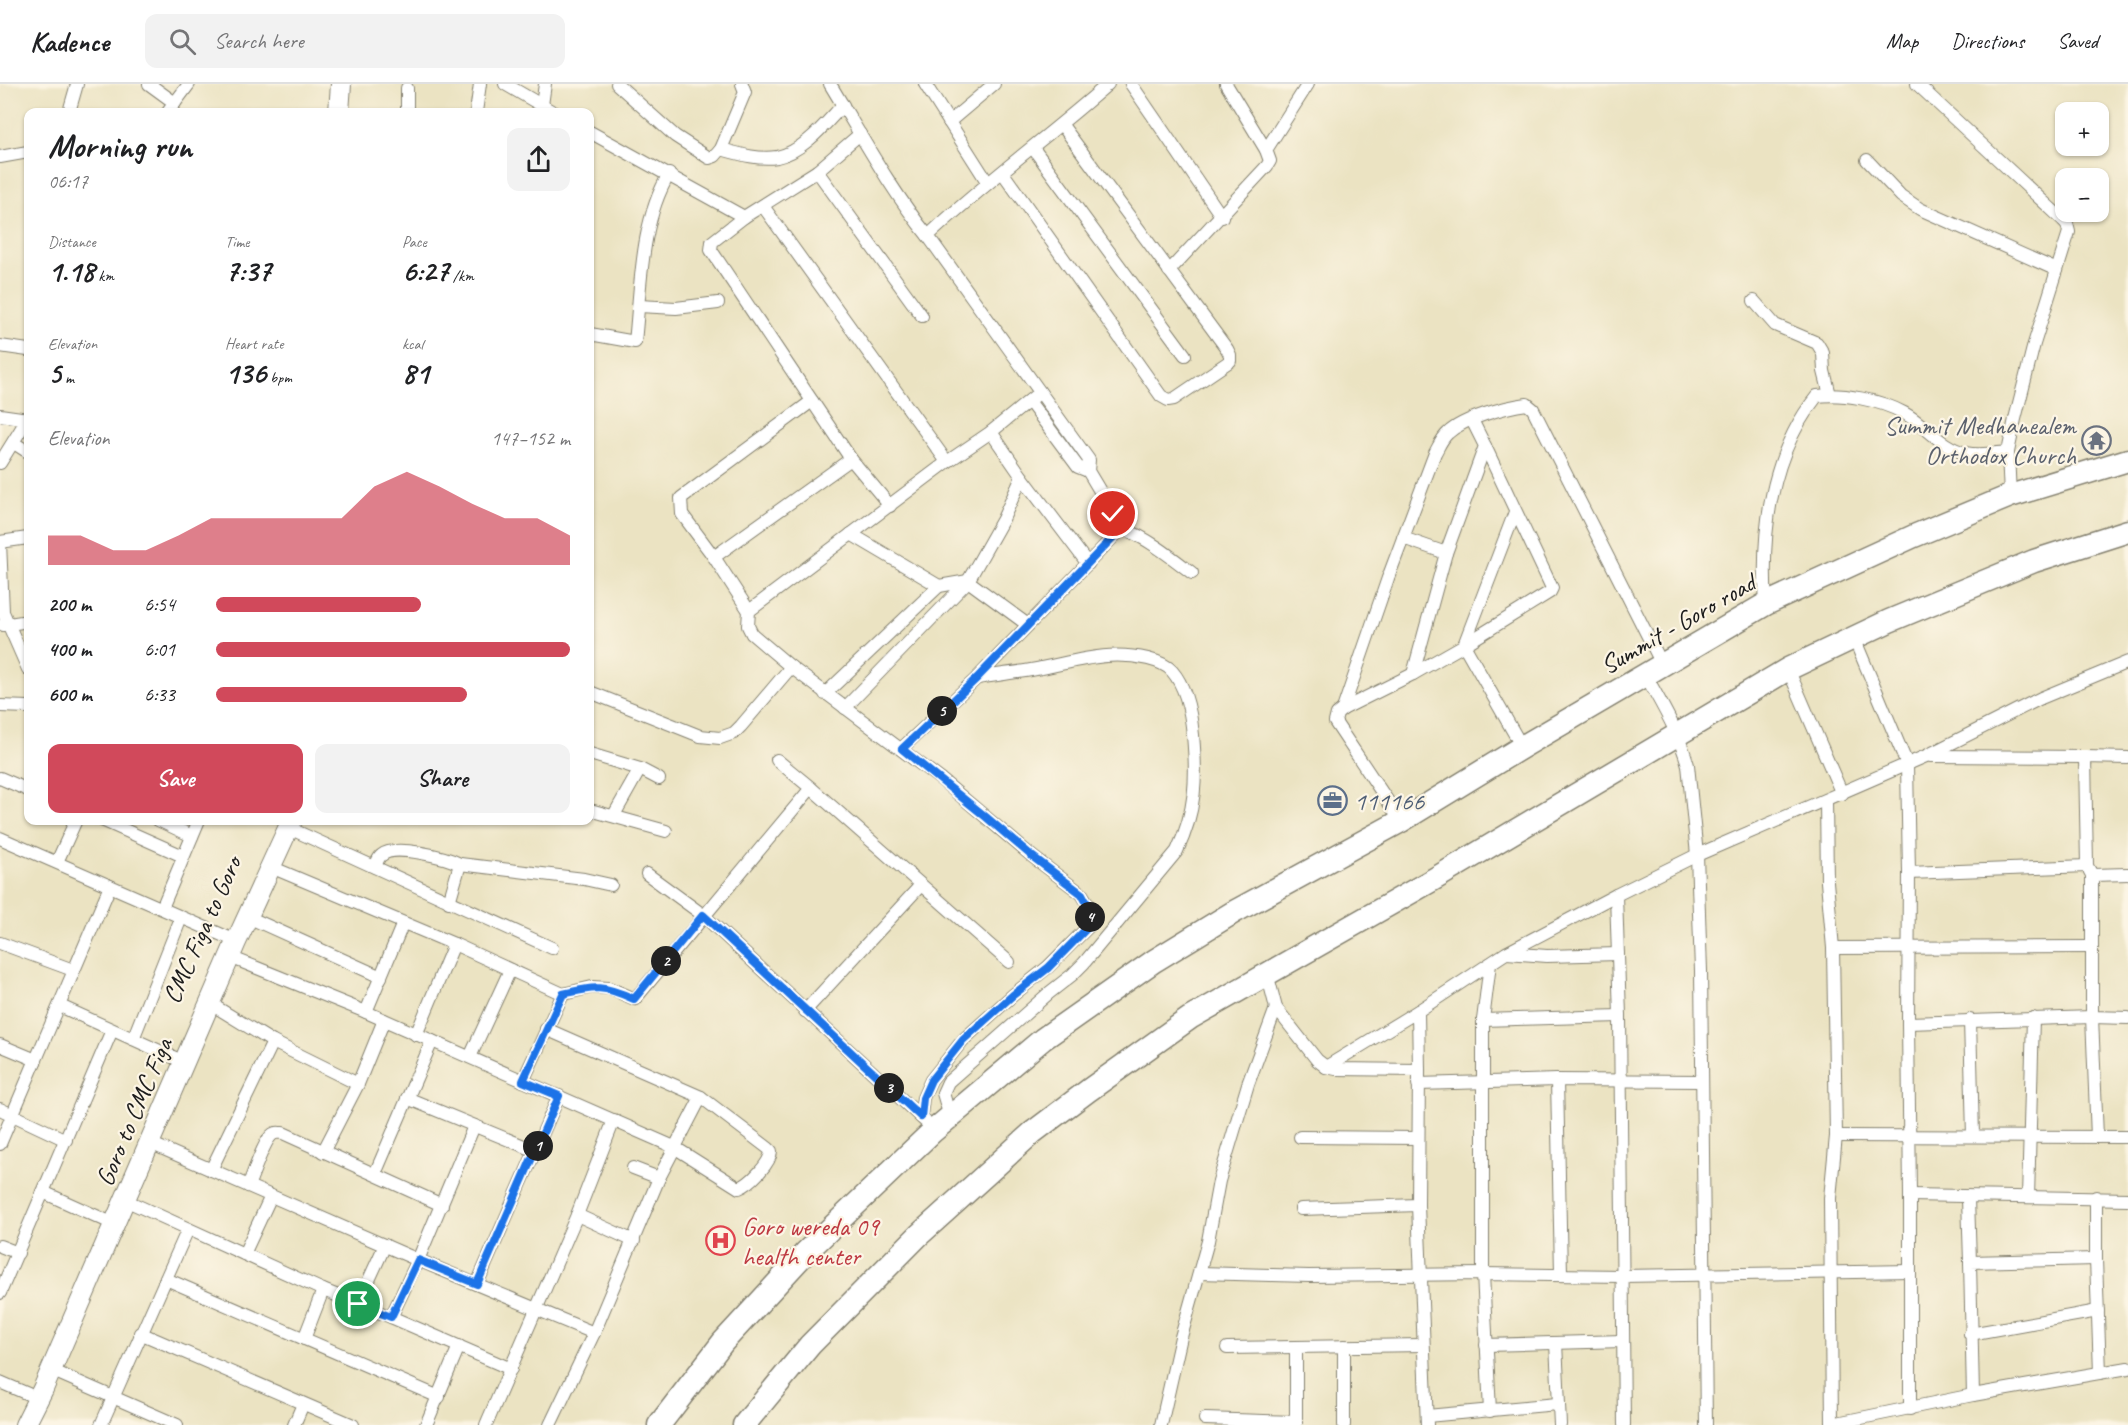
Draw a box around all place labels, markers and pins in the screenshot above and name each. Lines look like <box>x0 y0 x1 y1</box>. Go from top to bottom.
place label: Summit Medhanealem Orthodox Church <box>1884 409 2078 472</box>
temple icon: Summit Medhanealem Orthodox Church <box>2081 424 2113 456</box>
pin <box>1087 488 1138 539</box>
pin: 5 <box>927 696 957 726</box>
office icon: 111166 <box>1317 785 1349 817</box>
place label: 111166 <box>1354 785 1426 818</box>
pin: 4 <box>1075 902 1105 932</box>
pin: 2 <box>651 946 681 976</box>
pin: 3 <box>874 1073 904 1103</box>
pin: 1 <box>523 1131 553 1161</box>
place label: Goro wereda 09 health center <box>742 1210 881 1273</box>
hospital icon: Goro wereda 09 health center <box>705 1225 737 1257</box>
pin <box>332 1278 383 1329</box>

